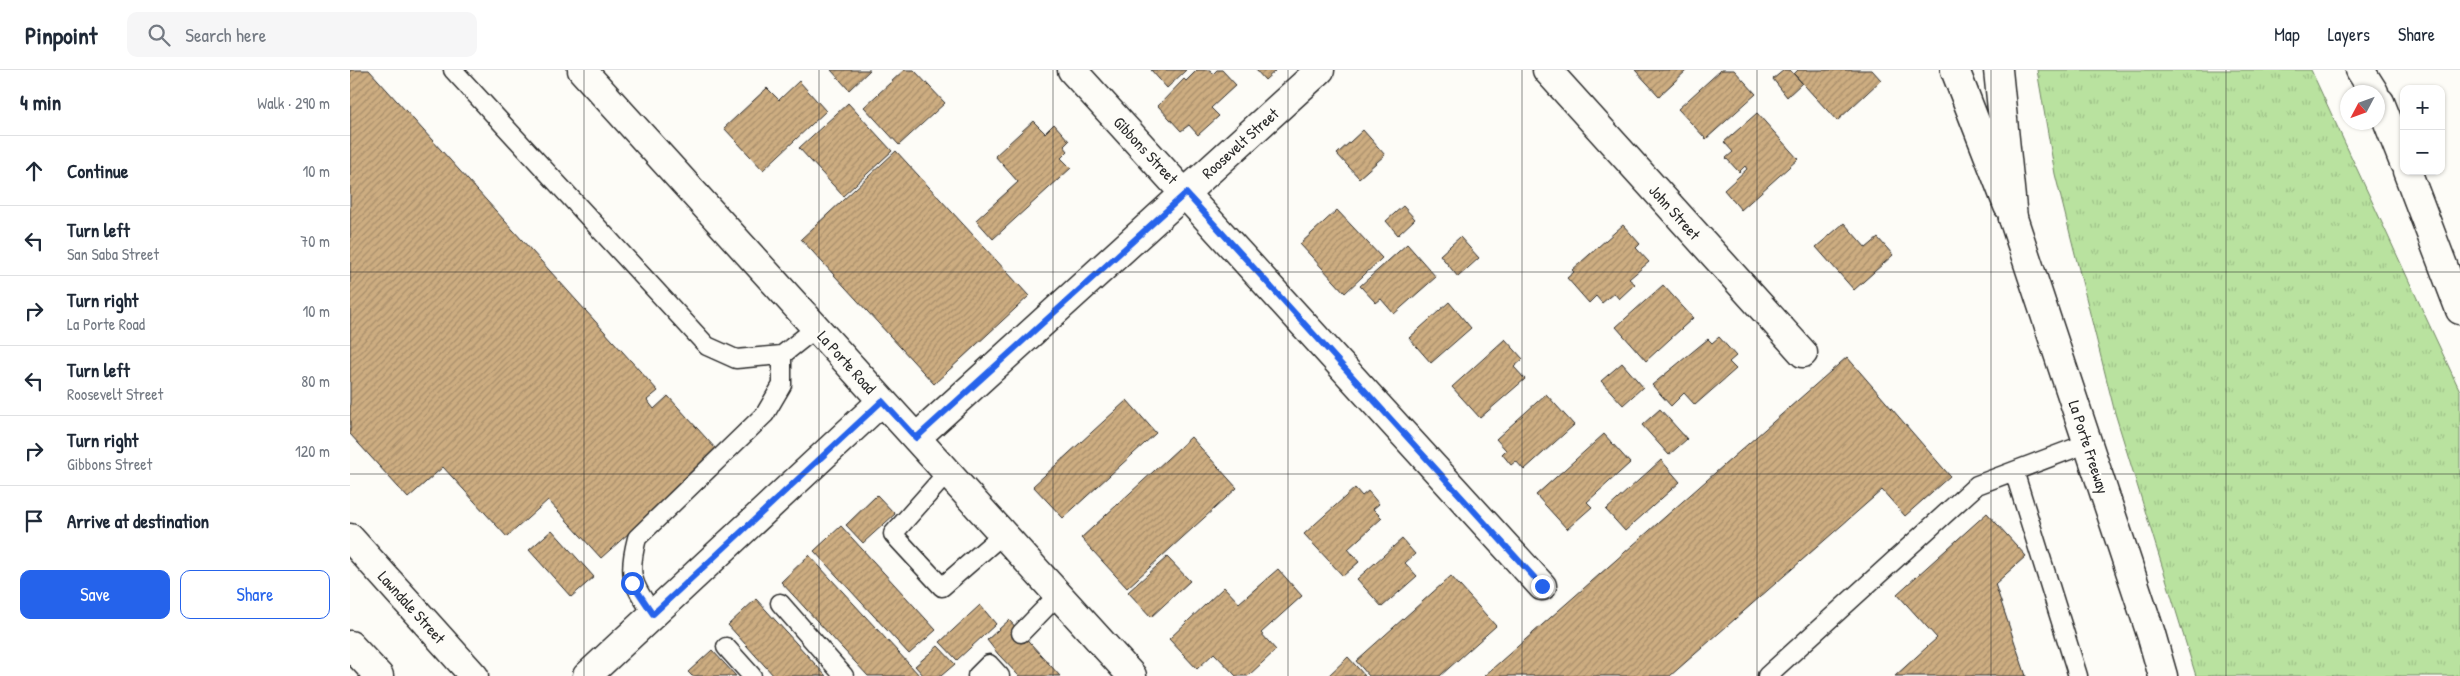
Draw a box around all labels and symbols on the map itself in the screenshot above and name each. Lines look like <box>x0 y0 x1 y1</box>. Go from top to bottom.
north arrow <box>2340 85 2385 130</box>
street label: Roosevelt Street <box>1197 102 1283 183</box>
street label: Gibbons Street <box>1109 111 1183 189</box>
street label: John Street <box>1644 180 1706 245</box>
street label: La Porte Road <box>813 326 881 398</box>
street label: La Porte Freeway <box>2064 397 2115 497</box>
street label: Lawndale Street <box>373 566 451 649</box>
route start <box>621 572 644 595</box>
route end <box>1531 575 1554 598</box>

